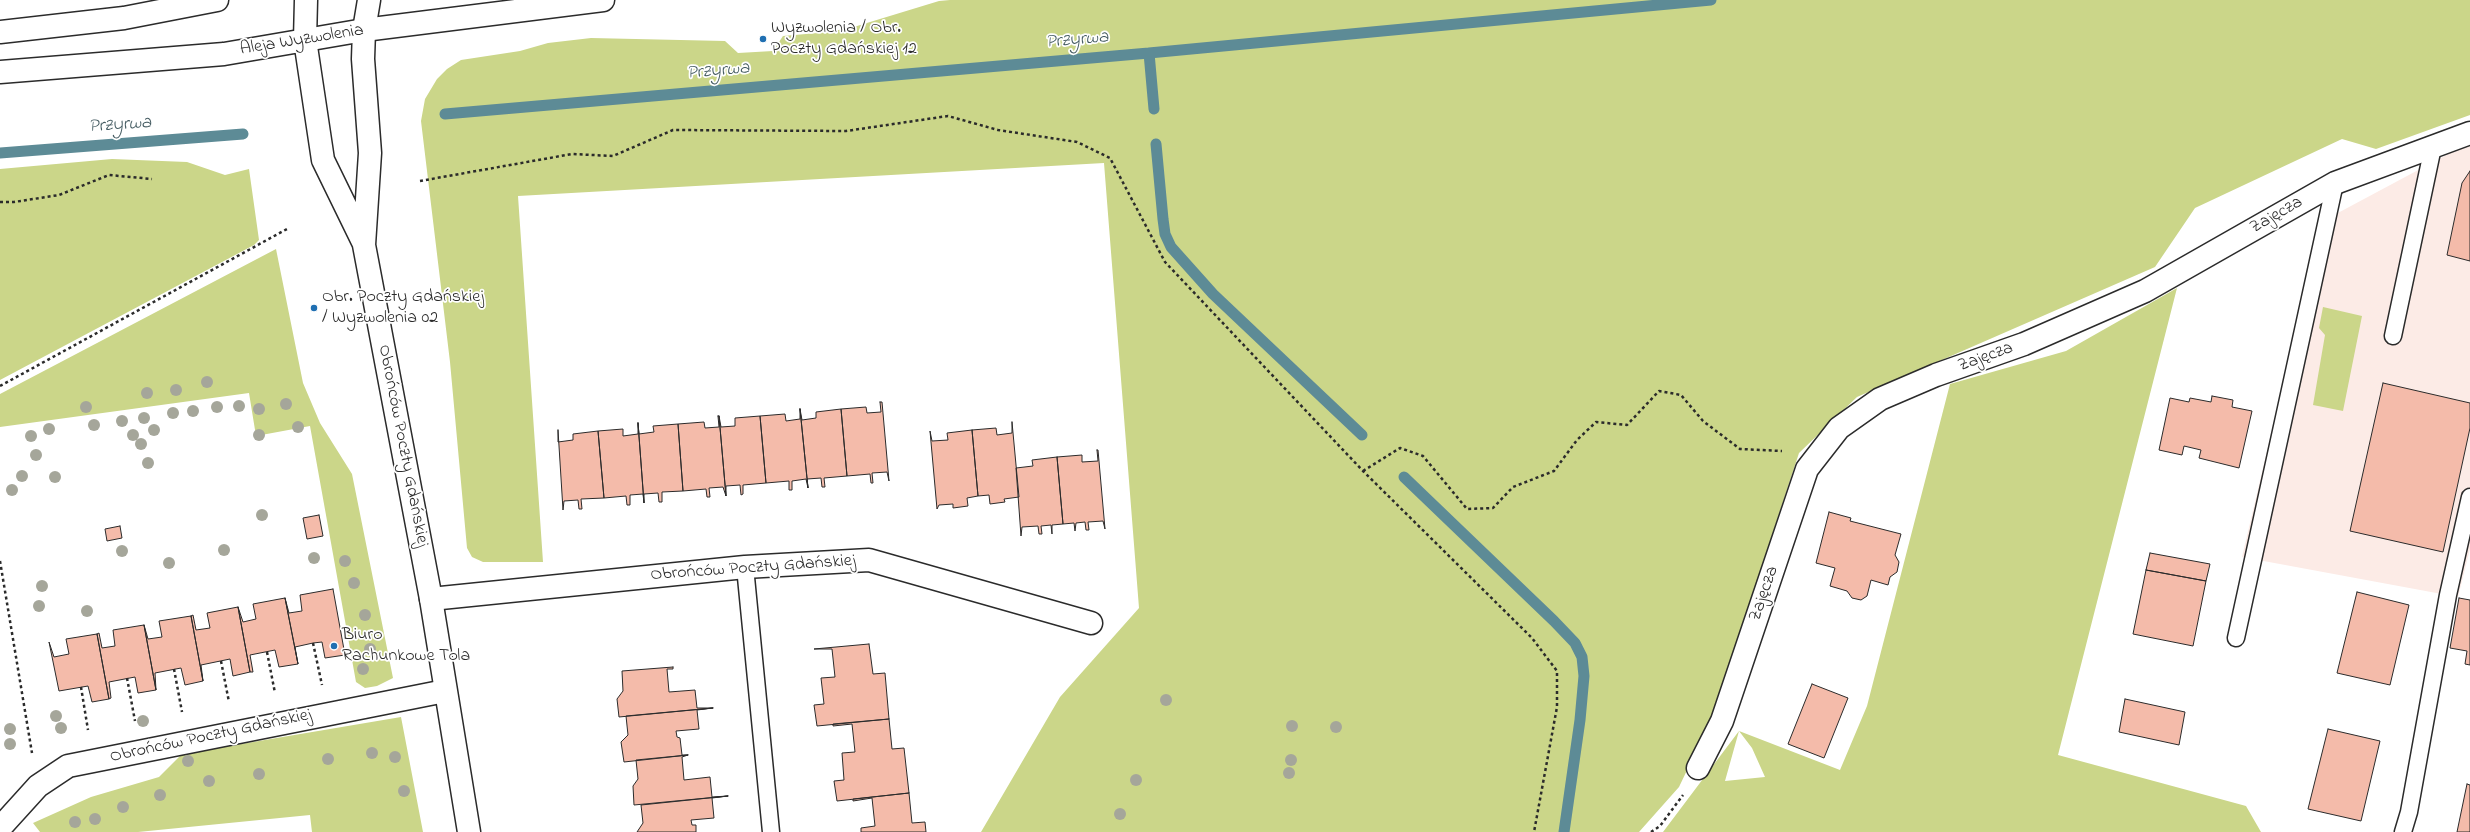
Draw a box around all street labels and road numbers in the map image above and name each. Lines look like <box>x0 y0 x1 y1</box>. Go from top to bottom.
street label: Aleja Wyzwolenia <box>239 21 365 61</box>
street label: Zajęcza <box>2247 192 2307 240</box>
street label: Zajęcza <box>1956 338 2016 378</box>
street label: Obrońców Poczty Gdańskiej <box>372 343 432 549</box>
street label: Obrońców Poczty Gdańskiej <box>650 551 856 587</box>
street label: Zajęcza <box>1746 564 1784 624</box>
street label: Obrońców Poczty Gdańskiej <box>108 705 314 769</box>

